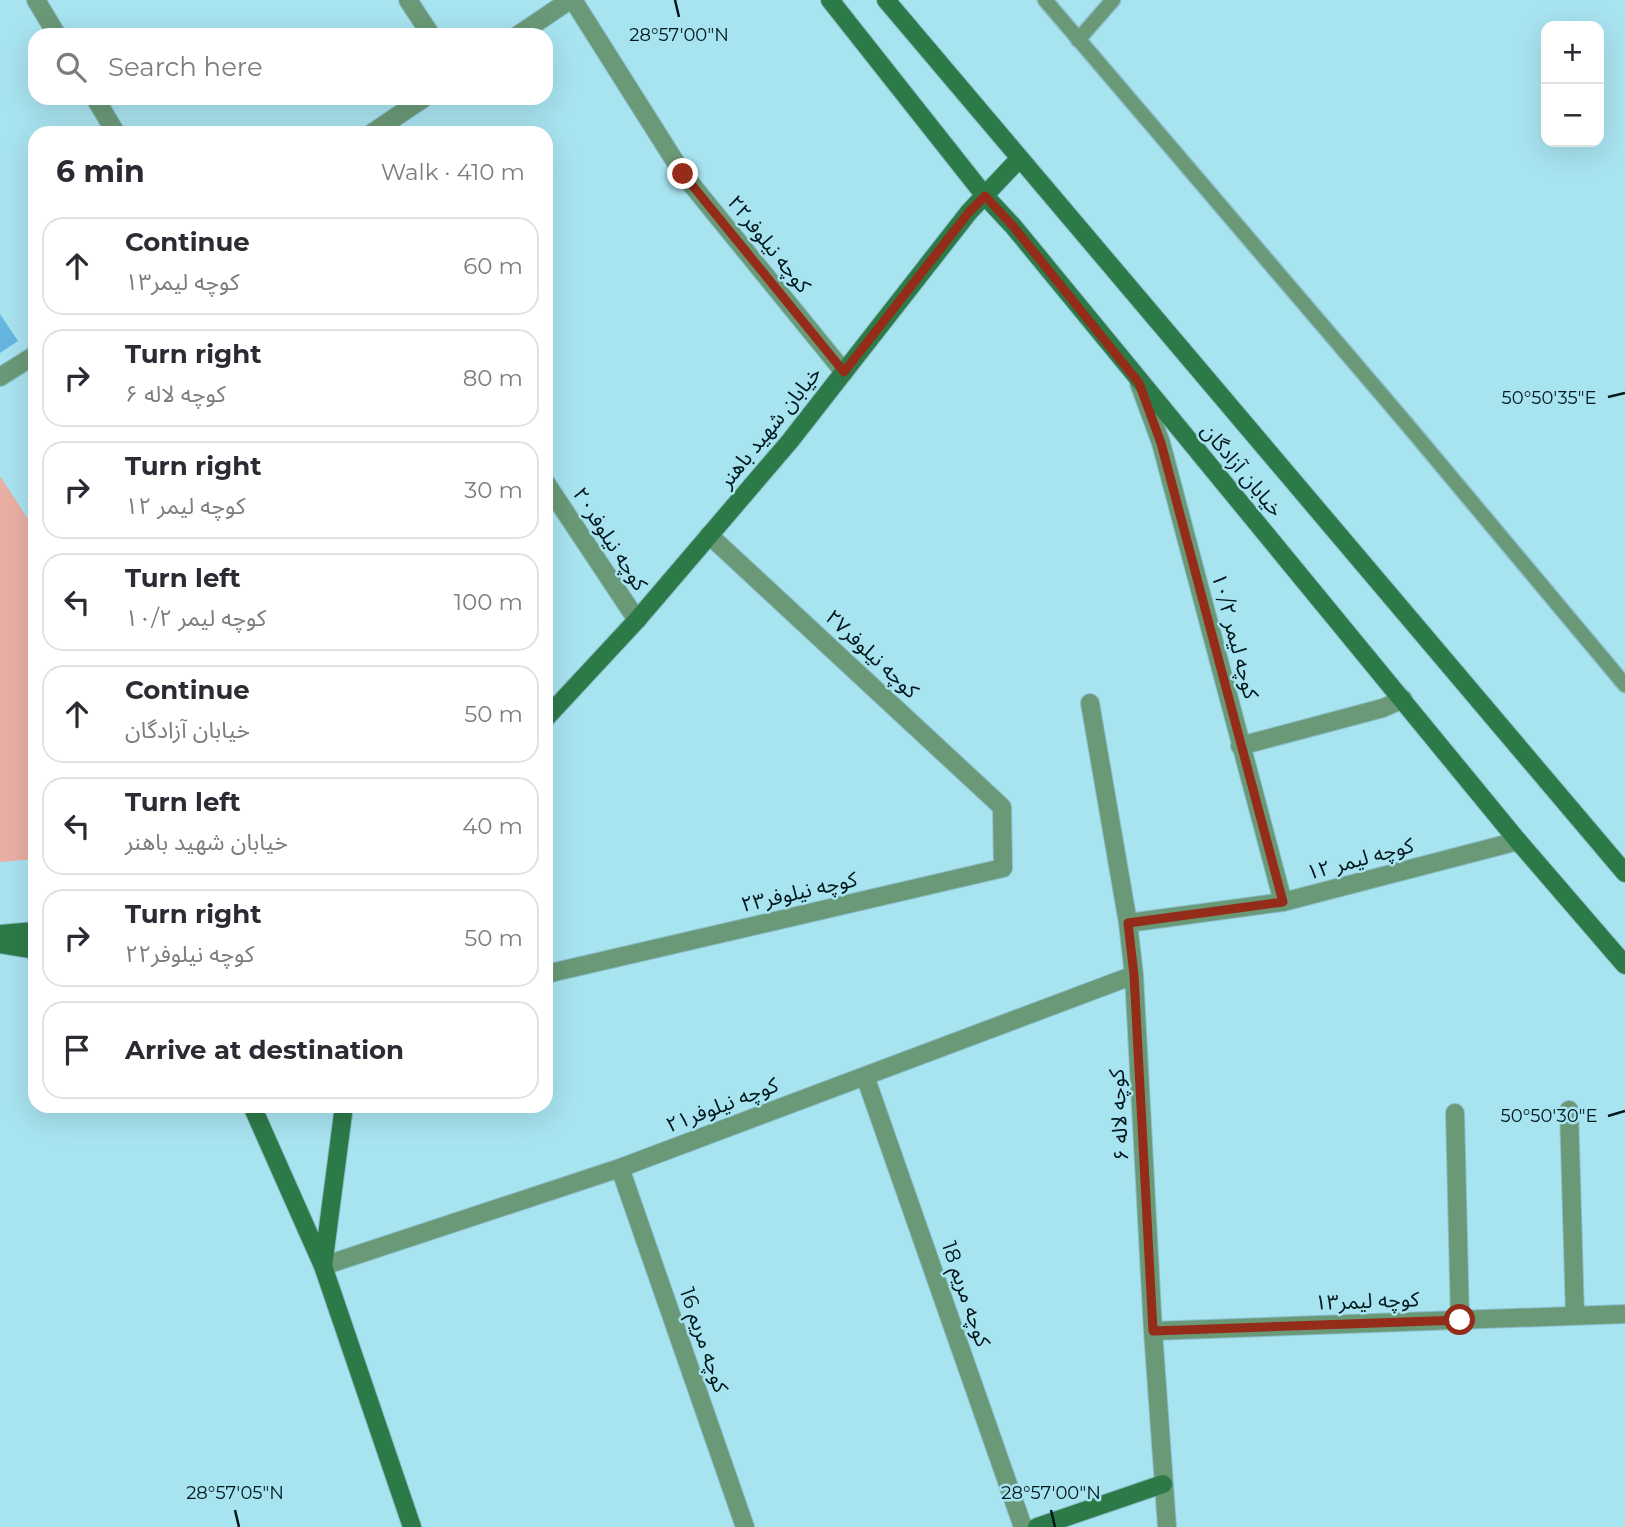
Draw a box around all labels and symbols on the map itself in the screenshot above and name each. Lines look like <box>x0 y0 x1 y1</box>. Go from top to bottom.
text: 28°57'00"N <box>629 24 729 46</box>
route end <box>667 158 698 189</box>
street label: کوچه نیلوفر۲۲ <box>722 190 816 298</box>
street label: خیابان شهید باهنر <box>712 361 826 493</box>
text: 50°50'35"E <box>1502 387 1596 409</box>
street label: خیابان آزادگان <box>1196 418 1289 521</box>
street label: کوچه نیلوفر۲۰ <box>567 482 653 596</box>
street label: کوچه لیمر ۱۰/۲ <box>1206 570 1264 702</box>
street label: کوچه نیلوفر۲۷ <box>820 604 924 704</box>
street label: کوچه لیمر ۱۲ <box>1304 832 1417 886</box>
street label: کوچه نیلوفر۲۳ <box>739 866 860 918</box>
street label: کوچه لاله ۶ <box>1104 1068 1134 1162</box>
street label: کوچه نیلوفر۲۱ <box>662 1072 782 1138</box>
text: 50°50'30"E <box>1501 1105 1598 1127</box>
street label: کوچه مریم 18 <box>934 1238 996 1351</box>
street label: کوچه مریم 16 <box>672 1284 734 1397</box>
street label: کوچه لیمر۱۳ <box>1314 1286 1420 1316</box>
route start <box>1444 1304 1475 1335</box>
text: 28°57'05"N <box>186 1482 284 1504</box>
text: 28°57'00"N <box>1001 1482 1101 1504</box>

